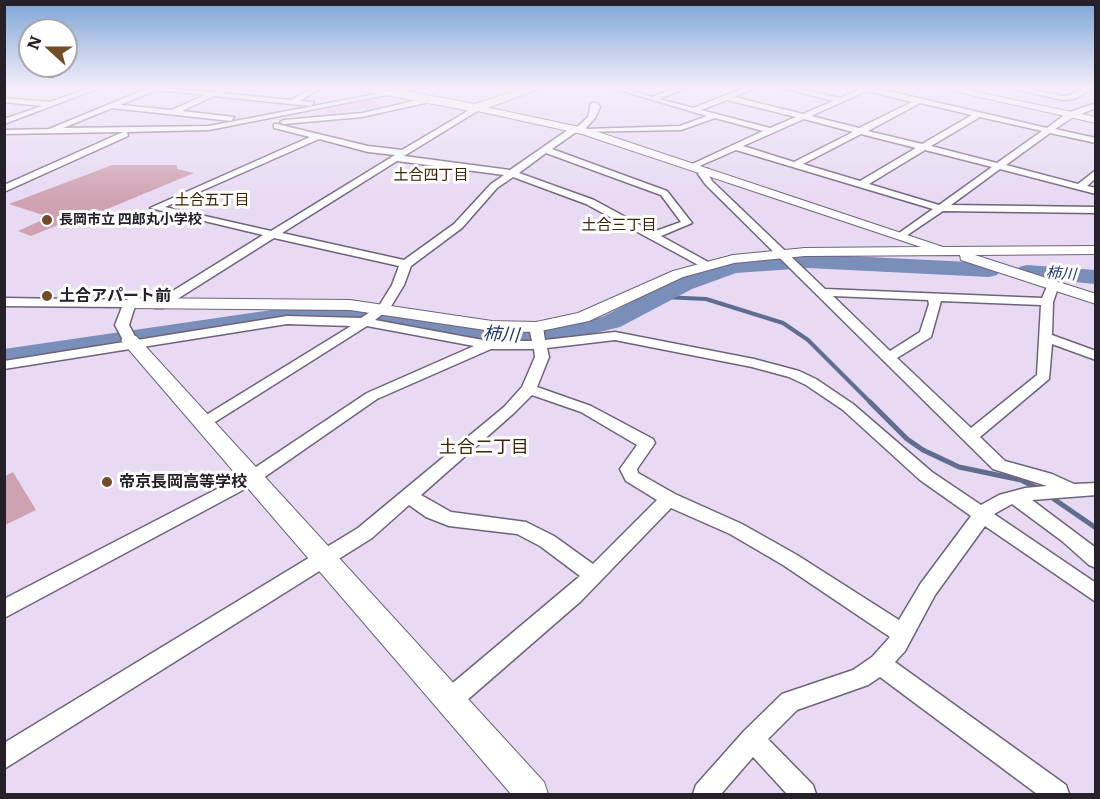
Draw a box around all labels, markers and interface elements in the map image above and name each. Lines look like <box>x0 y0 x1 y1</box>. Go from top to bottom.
north arrow <box>18 18 78 78</box>
text: N <box>19 32 47 53</box>
district label: 土合四丁目 <box>394 167 468 185</box>
district label: 土合五丁目 <box>175 192 249 210</box>
place label: 長岡市立 四郎丸小学校 <box>59 212 202 228</box>
marker: 長岡市立 四郎丸小学校 <box>40 213 54 227</box>
district label: 土合三丁目 <box>582 217 656 235</box>
water label: 柿川 <box>1045 264 1077 284</box>
place label: 土合アパート前 <box>59 286 171 306</box>
marker: 土合アパート前 <box>40 289 54 303</box>
water label: 柿川 <box>482 323 520 347</box>
district label: 土合二丁目 <box>439 437 529 459</box>
place label: 帝京長岡高等学校 <box>119 472 247 492</box>
marker: 帝京長岡高等学校 <box>100 475 114 489</box>

